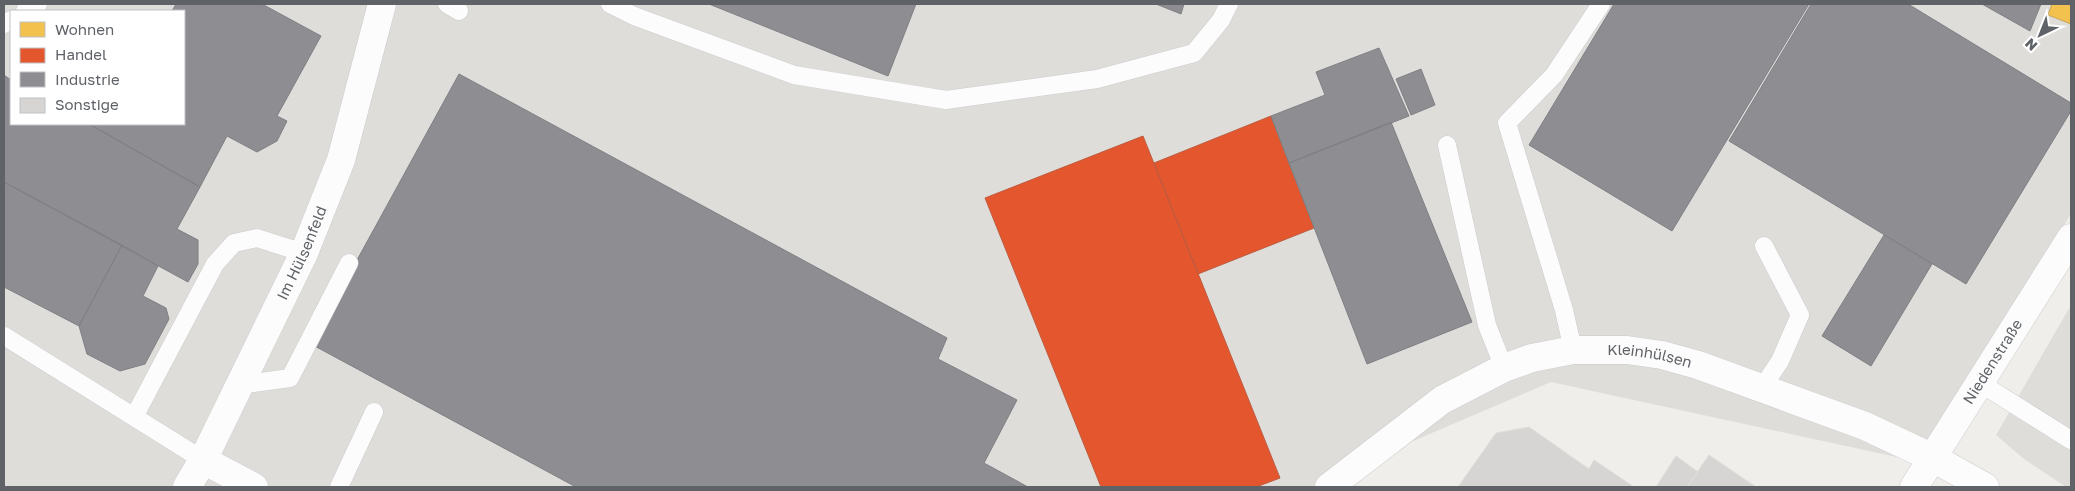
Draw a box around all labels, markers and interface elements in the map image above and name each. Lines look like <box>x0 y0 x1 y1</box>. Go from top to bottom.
legend <box>10 10 185 125</box>
north arrow <box>2015 10 2065 60</box>
text: Wohnen <box>55 20 114 38</box>
text: N <box>2021 35 2040 55</box>
text: Handel <box>55 45 107 63</box>
text: Industrie <box>55 70 120 88</box>
text: Sonstige <box>55 95 119 113</box>
street label: Im Hülsenfeld <box>273 203 330 302</box>
street label: Niedenstraße <box>1959 315 2026 407</box>
street label: Kleinhülsen <box>1607 340 1694 371</box>

